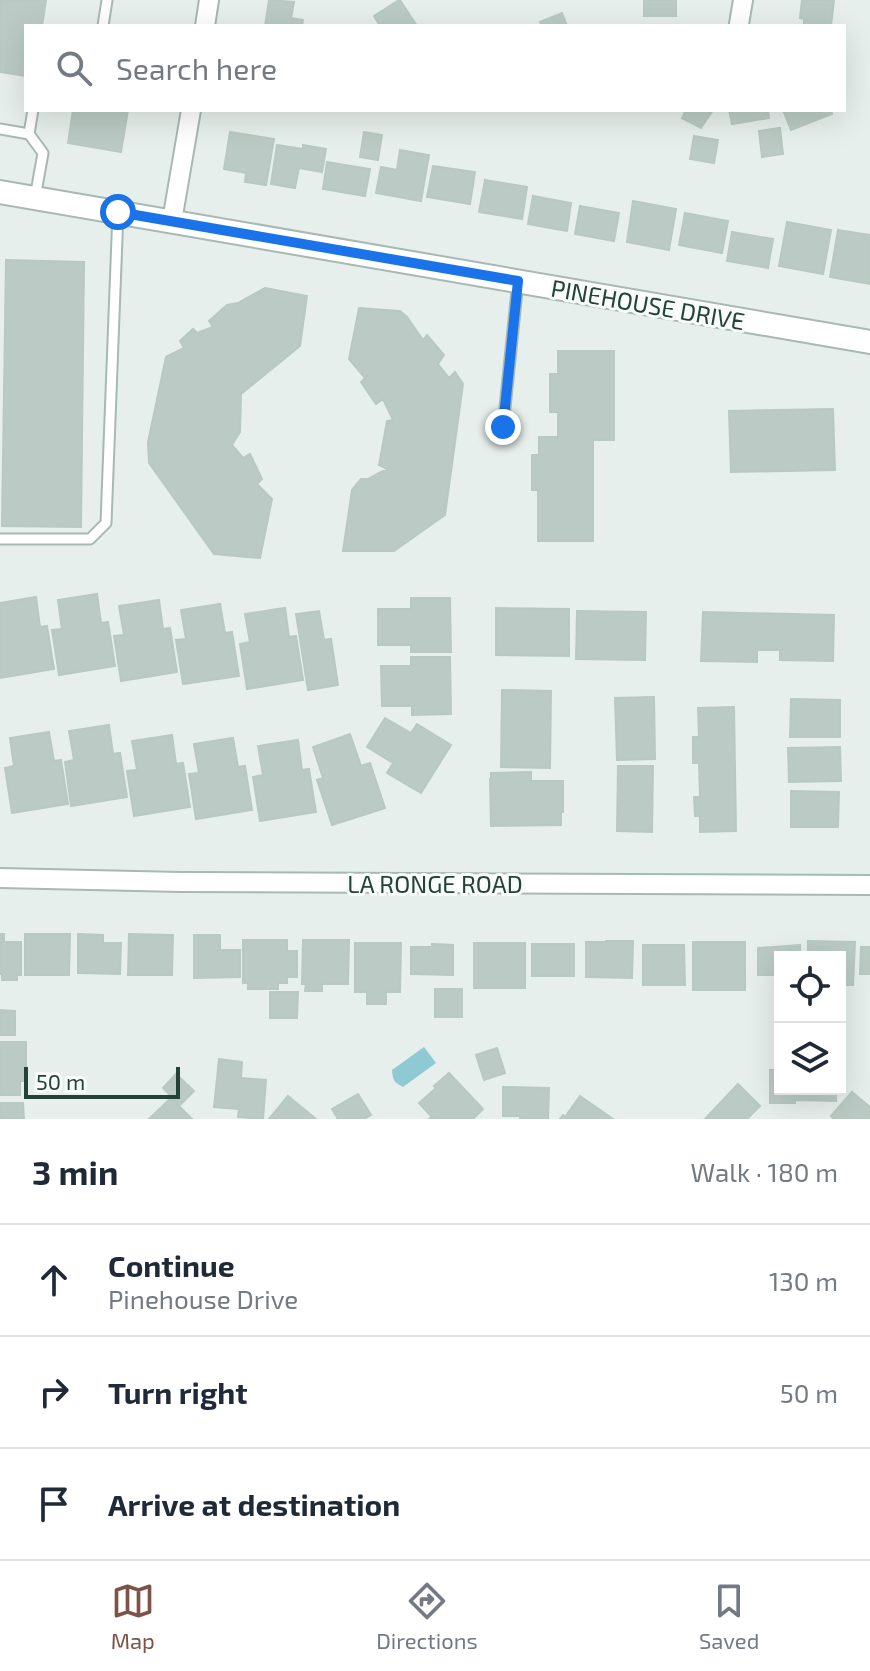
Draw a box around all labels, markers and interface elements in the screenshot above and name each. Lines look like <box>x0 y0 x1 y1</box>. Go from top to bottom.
search box <box>24 24 846 112</box>
icon: search <box>52 46 96 90</box>
text: Search here <box>116 50 277 86</box>
route start <box>100 194 136 230</box>
street label: PINEHOUSE DRIVE <box>549 273 747 335</box>
route end <box>485 409 521 445</box>
street label: LA RONGE ROAD <box>347 869 523 898</box>
map controls <box>774 951 846 1095</box>
button: locate <box>774 951 846 1023</box>
button: layers <box>774 1023 846 1095</box>
scale bar <box>24 1063 180 1099</box>
text: 50 m <box>36 1068 85 1094</box>
text: 3 min <box>32 1151 118 1192</box>
text: Walk · 180 m <box>691 1156 838 1187</box>
text: Continue <box>108 1247 235 1283</box>
icon: ahead <box>32 1258 76 1302</box>
text: 130 m <box>769 1265 838 1296</box>
text: Pinehouse Drive <box>108 1283 298 1314</box>
icon: right <box>32 1370 76 1414</box>
text: Turn right <box>108 1374 248 1410</box>
text: 50 m <box>780 1377 838 1408</box>
icon: arrive <box>32 1482 76 1526</box>
text: Arrive at destination <box>108 1486 400 1522</box>
tab: Map <box>111 1579 155 1653</box>
tab: Directions <box>376 1579 478 1653</box>
tab: Saved <box>699 1579 759 1653</box>

